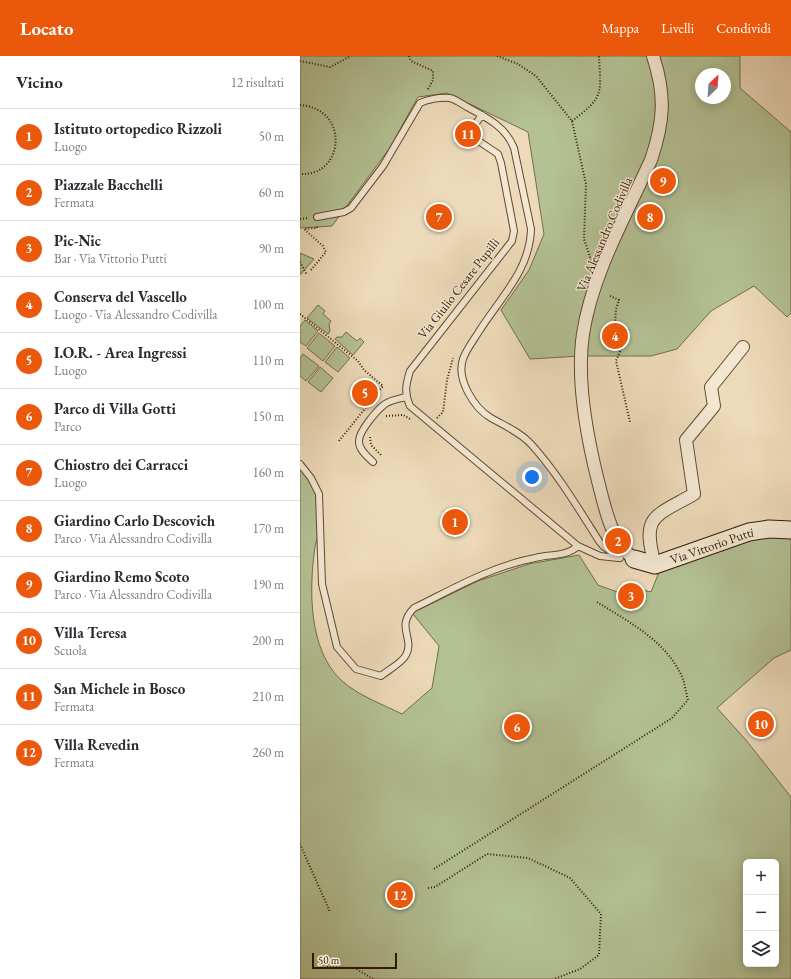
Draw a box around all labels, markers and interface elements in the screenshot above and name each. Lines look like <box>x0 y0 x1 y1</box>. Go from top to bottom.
text: Locato <box>20 16 74 41</box>
text: Mappa <box>601 19 639 37</box>
text: Livelli <box>661 19 694 37</box>
text: Condividi <box>716 19 771 37</box>
north arrow <box>695 68 731 104</box>
text: Vicino <box>16 71 63 93</box>
text: 12 risultati <box>231 74 284 91</box>
text: Istituto ortopedico Rizzoli <box>54 119 222 138</box>
pin: 11 <box>455 119 481 149</box>
text: 1 <box>26 128 32 145</box>
text: 50 m <box>259 128 284 145</box>
text: Luogo <box>54 138 87 155</box>
pin: 9 <box>650 166 676 196</box>
street label: Via Alessandro Codivilla <box>573 174 637 294</box>
text: Piazzale Bacchelli <box>54 175 163 194</box>
text: 2 <box>26 184 32 201</box>
text: 60 m <box>259 184 284 201</box>
text: Fermata <box>54 194 94 211</box>
pin: 7 <box>426 202 452 232</box>
pin: 8 <box>637 202 663 232</box>
text: Pic-Nic <box>54 231 101 250</box>
street label: Via Giulio Cesare Pupilli <box>414 234 503 342</box>
text: 3 <box>26 240 32 257</box>
text: 90 m <box>259 240 284 257</box>
text: Bar · Via Vittorio Putti <box>54 250 167 267</box>
text: Conserva del Vascello <box>54 287 187 306</box>
text: 4 <box>26 296 32 313</box>
text: 100 m <box>253 296 284 313</box>
text: Luogo · Via Alessandro Codivilla <box>54 306 218 323</box>
pin: 4 <box>602 321 628 351</box>
text: I.O.R. - Area Ingressi <box>54 343 187 362</box>
text: 5 <box>26 352 32 369</box>
text: 110 m <box>253 352 284 369</box>
text: Luogo <box>54 362 87 379</box>
pin: 5 <box>352 378 378 408</box>
text: Parco di Villa Gotti <box>54 399 176 418</box>
text: 6 <box>26 408 32 425</box>
text: 150 m <box>253 408 284 425</box>
text: Parco <box>54 418 82 435</box>
text: Chiostro dei Carracci <box>54 455 188 474</box>
text: 7 <box>26 464 32 481</box>
text: 160 m <box>253 464 284 481</box>
your location <box>522 467 542 487</box>
text: Luogo <box>54 474 87 491</box>
pin: 1 <box>442 507 468 537</box>
text: Giardino Carlo Descovich <box>54 511 215 530</box>
text: 8 <box>26 520 32 537</box>
text: 170 m <box>253 520 284 537</box>
street label: Via Vittorio Putti <box>668 523 755 568</box>
pin: 2 <box>605 526 631 556</box>
text: Parco · Via Alessandro Codivilla <box>54 530 212 547</box>
text: Giardino Remo Scoto <box>54 567 189 586</box>
text: 9 <box>26 576 32 593</box>
text: 190 m <box>253 576 284 593</box>
pin: 3 <box>618 581 644 611</box>
text: Parco · Via Alessandro Codivilla <box>54 586 212 603</box>
text: Villa Teresa <box>54 623 127 642</box>
text: 10 <box>22 632 36 649</box>
text: 200 m <box>253 632 284 649</box>
text: Scuola <box>54 642 87 659</box>
text: San Michele in Bosco <box>54 679 185 698</box>
text: 11 <box>22 688 36 705</box>
text: 210 m <box>253 688 284 705</box>
text: Fermata <box>54 698 94 715</box>
pin: 10 <box>748 709 774 739</box>
pin: 6 <box>504 712 530 742</box>
text: Villa Revedin <box>54 735 139 754</box>
text: 12 <box>22 744 36 761</box>
text: 260 m <box>253 744 284 761</box>
text: Fermata <box>54 754 94 771</box>
map controls <box>743 859 779 967</box>
button: + <box>743 859 779 895</box>
pin: 12 <box>387 880 413 910</box>
button: − <box>743 895 779 931</box>
button: layers <box>743 931 779 967</box>
scale bar <box>312 951 397 970</box>
text: 50 m <box>318 953 339 967</box>

